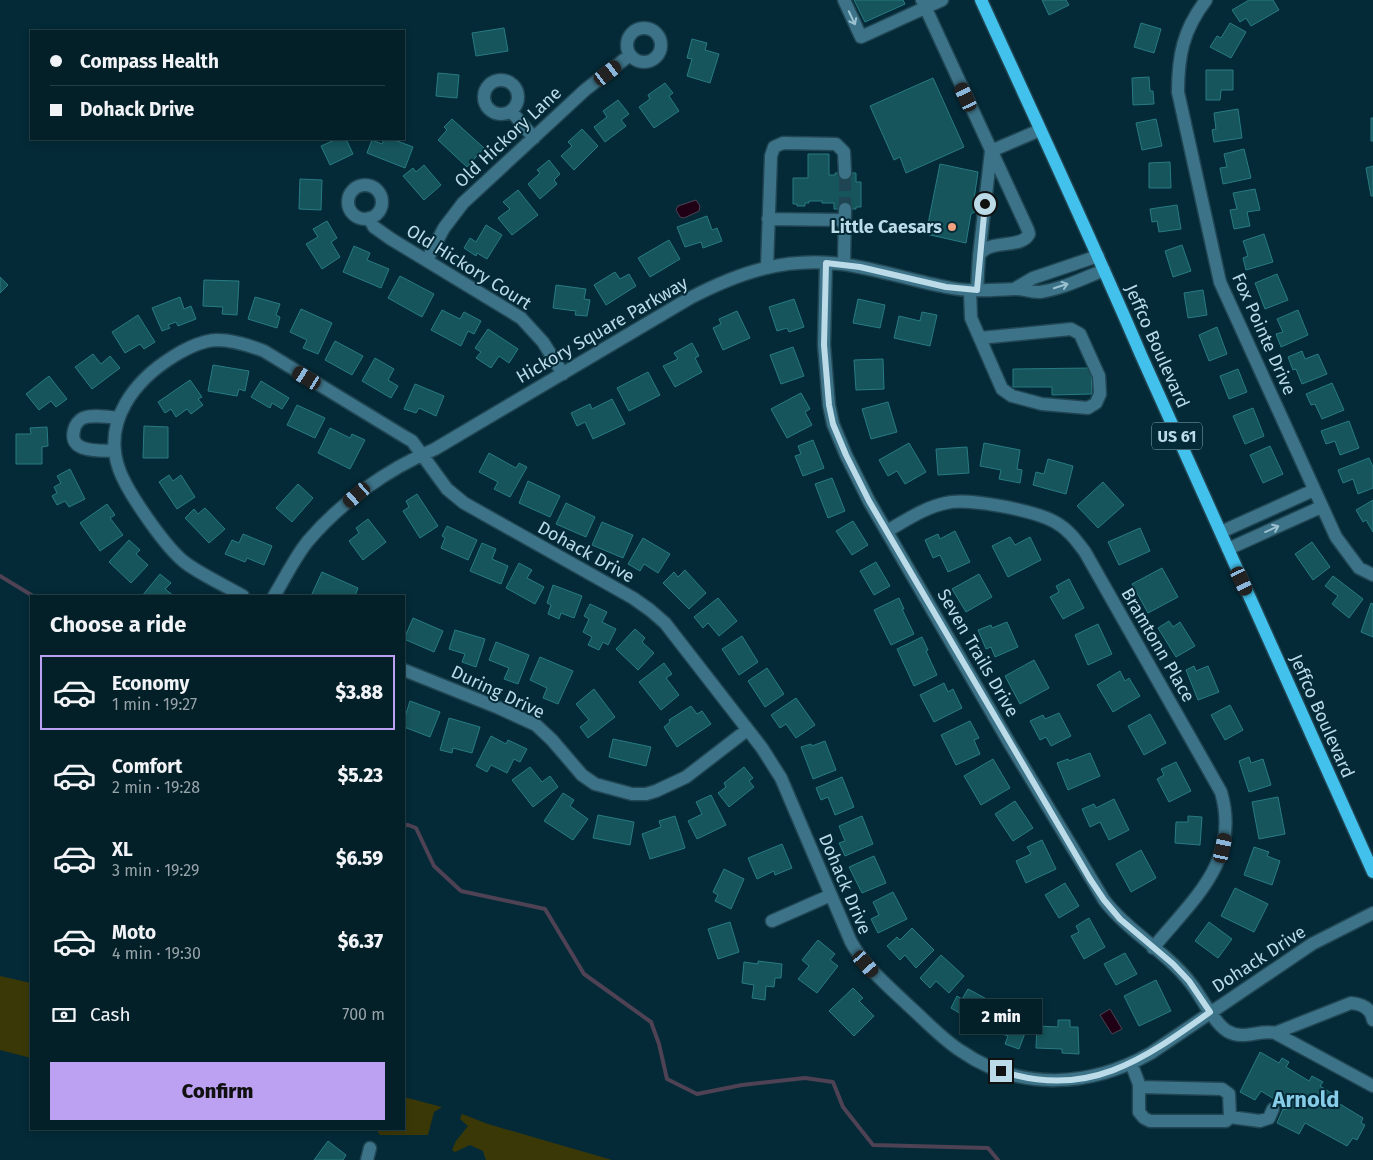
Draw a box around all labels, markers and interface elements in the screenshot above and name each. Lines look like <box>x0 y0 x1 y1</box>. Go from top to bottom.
one-way arrow <box>848 10 858 25</box>
text: Compass Health <box>80 50 219 73</box>
car <box>591 58 624 88</box>
car <box>952 80 979 114</box>
street label: Old Hickory Lane <box>450 82 566 192</box>
text: Dohack Drive <box>80 98 194 121</box>
route start <box>974 193 996 215</box>
place label: Little Caesars <box>830 216 942 238</box>
street label: Old Hickory Court <box>402 220 536 315</box>
marker: Little Caesars <box>946 221 958 233</box>
street label: Fox Pointe Drive <box>1227 270 1301 398</box>
street label: Hickory Square Parkway <box>512 272 692 388</box>
one-way arrow <box>1053 281 1068 290</box>
street label: Jeffco Boulevard <box>1120 281 1194 411</box>
car <box>290 364 323 392</box>
road number: US 61 <box>1152 422 1202 450</box>
car <box>340 479 373 511</box>
street label: Dohack Drive <box>534 516 638 588</box>
one-way arrow <box>1264 523 1279 533</box>
car <box>1228 564 1255 598</box>
street label: Bramtonn Place <box>1116 584 1200 706</box>
street label: Seven Trails Drive <box>932 585 1024 721</box>
text: Choose a ride <box>50 611 186 638</box>
street label: Jeffco Boulevard <box>1285 651 1359 781</box>
street label: During Drive <box>448 661 548 723</box>
icon: car <box>52 670 97 715</box>
text: Economy <box>112 672 189 695</box>
text: $3.88 <box>335 681 383 704</box>
text: 1 min · 19:27 <box>112 695 197 714</box>
icon: car <box>52 753 97 798</box>
text: Comfort <box>112 755 182 778</box>
text: $5.23 <box>338 764 383 787</box>
text: 2 min · 19:28 <box>112 778 200 797</box>
street label: Dohack Drive <box>814 830 876 938</box>
car <box>1212 832 1233 864</box>
icon: car <box>52 836 97 881</box>
text: XL <box>112 838 133 861</box>
text: $6.59 <box>336 847 383 870</box>
text: 3 min · 19:29 <box>112 861 199 880</box>
icon: car <box>52 919 97 964</box>
text: Moto <box>112 921 156 944</box>
street label: Dohack Drive <box>1208 921 1310 997</box>
text: $6.37 <box>338 930 383 953</box>
text: 4 min · 19:30 <box>112 944 201 963</box>
car <box>850 948 881 980</box>
callout: 2 min <box>960 998 1042 1034</box>
icon: cash <box>50 1001 78 1029</box>
text: Cash <box>90 1003 131 1026</box>
text: 700 m <box>342 1005 385 1024</box>
text: 2 min <box>981 1007 1021 1026</box>
route end <box>990 1060 1012 1082</box>
button: Confirm <box>50 1062 385 1120</box>
district label: Arnold <box>1272 1086 1339 1113</box>

